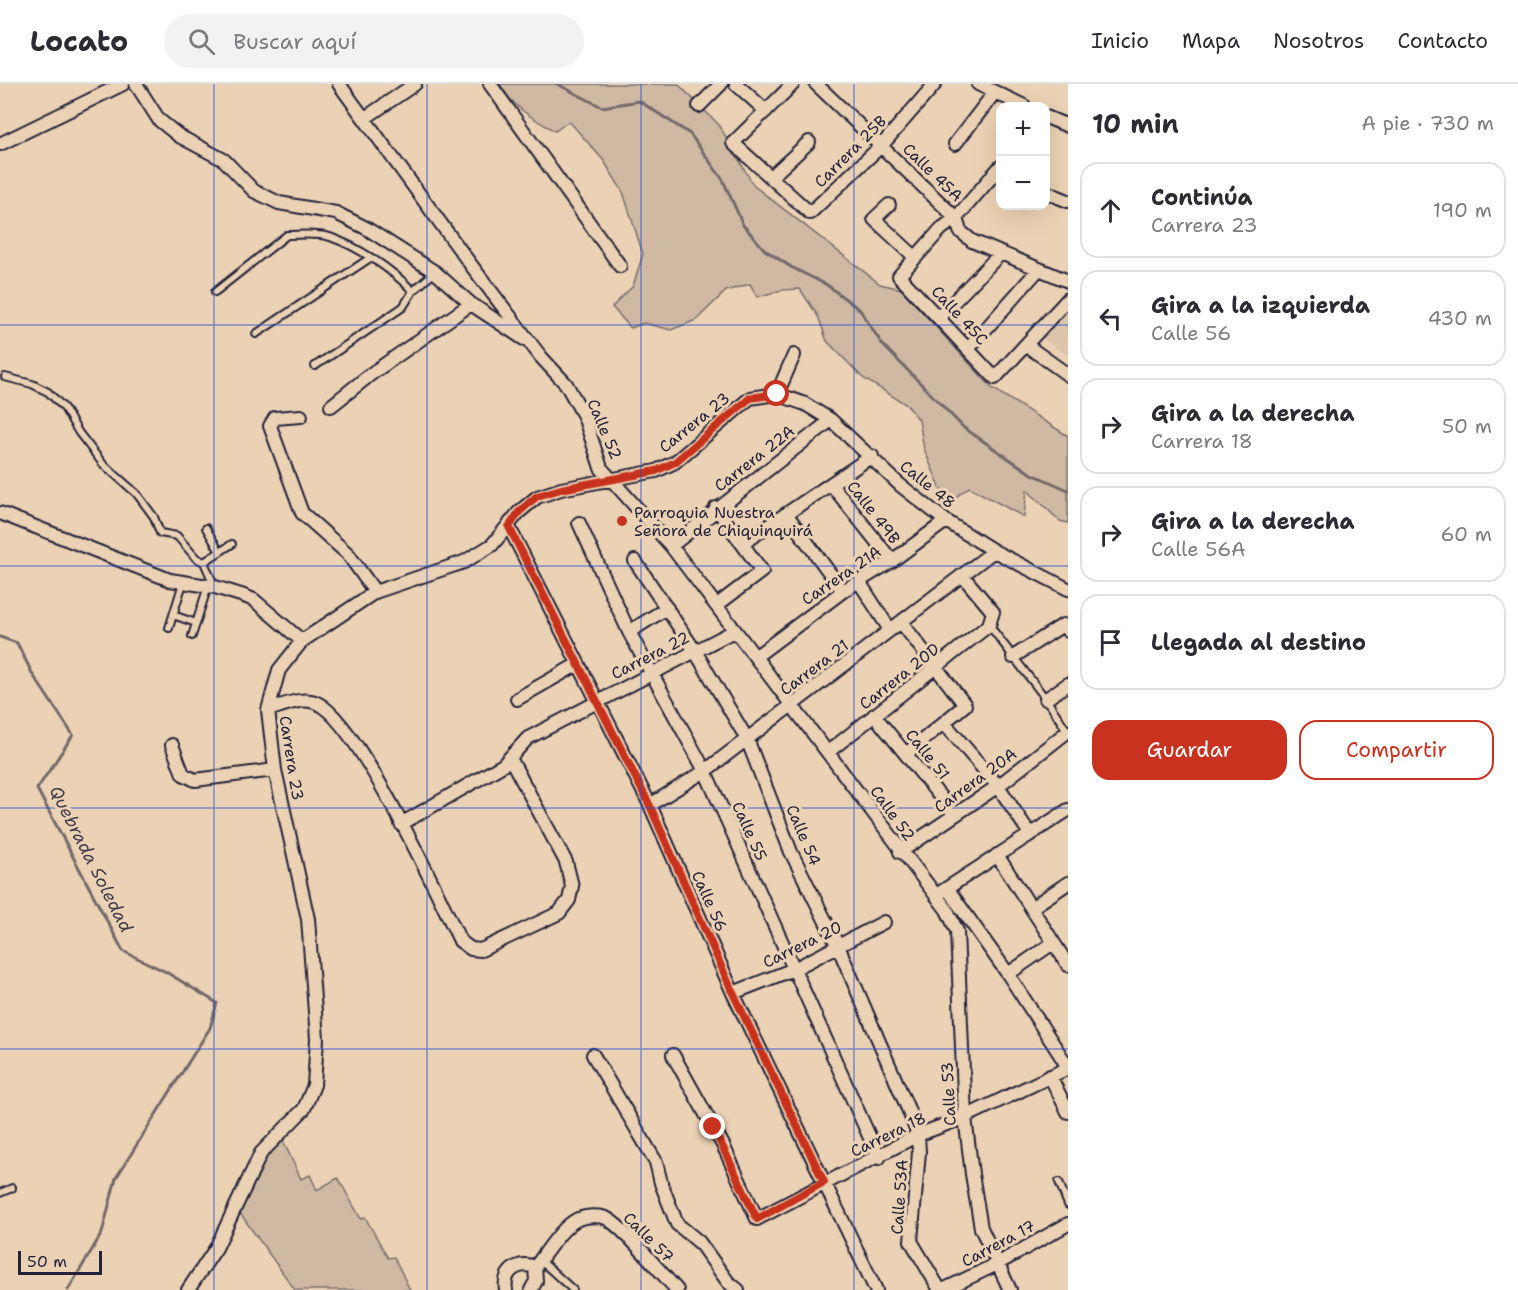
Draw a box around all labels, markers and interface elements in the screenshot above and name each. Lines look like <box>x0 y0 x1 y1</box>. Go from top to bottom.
search box <box>164 14 584 68</box>
text: Locato <box>30 22 128 60</box>
icon: search <box>185 25 218 58</box>
text: Buscar aquí <box>233 27 356 56</box>
text: Inicio <box>1091 27 1149 55</box>
text: Mapa <box>1182 27 1240 55</box>
text: Nosotros <box>1273 27 1364 55</box>
text: Contacto <box>1397 27 1488 55</box>
map controls <box>996 102 1050 210</box>
button: + <box>996 102 1050 156</box>
text: 10 min <box>1092 106 1179 141</box>
text: A pie · 730 m <box>1361 110 1494 136</box>
street label: Carrera 25B <box>810 111 891 192</box>
street label: Calle 45A <box>898 139 967 206</box>
button: − <box>996 156 1050 210</box>
text: Continúa <box>1151 183 1253 212</box>
icon: ahead <box>1094 194 1127 227</box>
text: 190 m <box>1433 197 1492 223</box>
text: Carrera 23 <box>1151 212 1258 238</box>
street label: Calle 45C <box>927 281 993 350</box>
text: Gira a la izquierda <box>1151 291 1370 320</box>
icon: left <box>1094 302 1127 335</box>
text: 430 m <box>1428 305 1492 331</box>
text: Calle 56 <box>1151 320 1231 346</box>
route start <box>763 380 789 406</box>
street label: Carrera 23 <box>655 387 734 457</box>
street label: Calle 52 <box>582 396 627 463</box>
text: Gira a la derecha <box>1151 399 1355 428</box>
icon: right <box>1094 410 1127 443</box>
text: 50 m <box>1442 413 1492 439</box>
street label: Carrera 22A <box>710 420 799 496</box>
text: Carrera 18 <box>1151 428 1253 454</box>
street label: Calle 48 <box>896 456 960 513</box>
street label: Calle 49B <box>842 476 905 548</box>
place label: Parroquia Nuestra Señora de Chiquinquirá <box>634 502 813 541</box>
text: Gira a la derecha <box>1151 507 1355 536</box>
marker: Parroquia Nuestra Señora de Chiquinquirá <box>615 514 629 528</box>
icon: right <box>1094 518 1127 551</box>
text: 60 m <box>1440 521 1492 547</box>
text: Calle 56A <box>1151 536 1245 562</box>
street label: Carrera 21A <box>797 541 885 610</box>
icon: arrive <box>1094 626 1127 659</box>
street label: Carrera 22 <box>607 627 693 684</box>
text: Llegada al destino <box>1151 628 1366 657</box>
street label: Carrera 21 <box>776 635 853 700</box>
street label: Carrera 20D <box>855 639 944 714</box>
street label: Carrera 23 <box>274 714 309 802</box>
button: Guardar <box>1092 720 1287 780</box>
button: Compartir <box>1299 720 1494 780</box>
street label: Calle 51 <box>901 725 954 784</box>
street label: Carrera 20A <box>930 743 1021 817</box>
water label: Quebrada Soledad <box>44 781 139 937</box>
street label: Calle 52 <box>865 781 920 845</box>
street label: Calle 55 <box>727 798 772 864</box>
street label: Calle 54 <box>781 802 826 869</box>
street label: Calle 56 <box>687 868 732 935</box>
street label: Carrera 20 <box>759 916 845 973</box>
street label: Calle 53 <box>936 1062 961 1126</box>
street label: Carrera 18 <box>847 1107 929 1162</box>
route end <box>699 1113 725 1139</box>
street label: Calle 53A <box>886 1159 913 1235</box>
street label: Calle 57 <box>619 1207 679 1267</box>
street label: Carrera 17 <box>958 1215 1039 1272</box>
scale bar <box>18 1248 102 1276</box>
text: 50 m <box>27 1251 67 1272</box>

